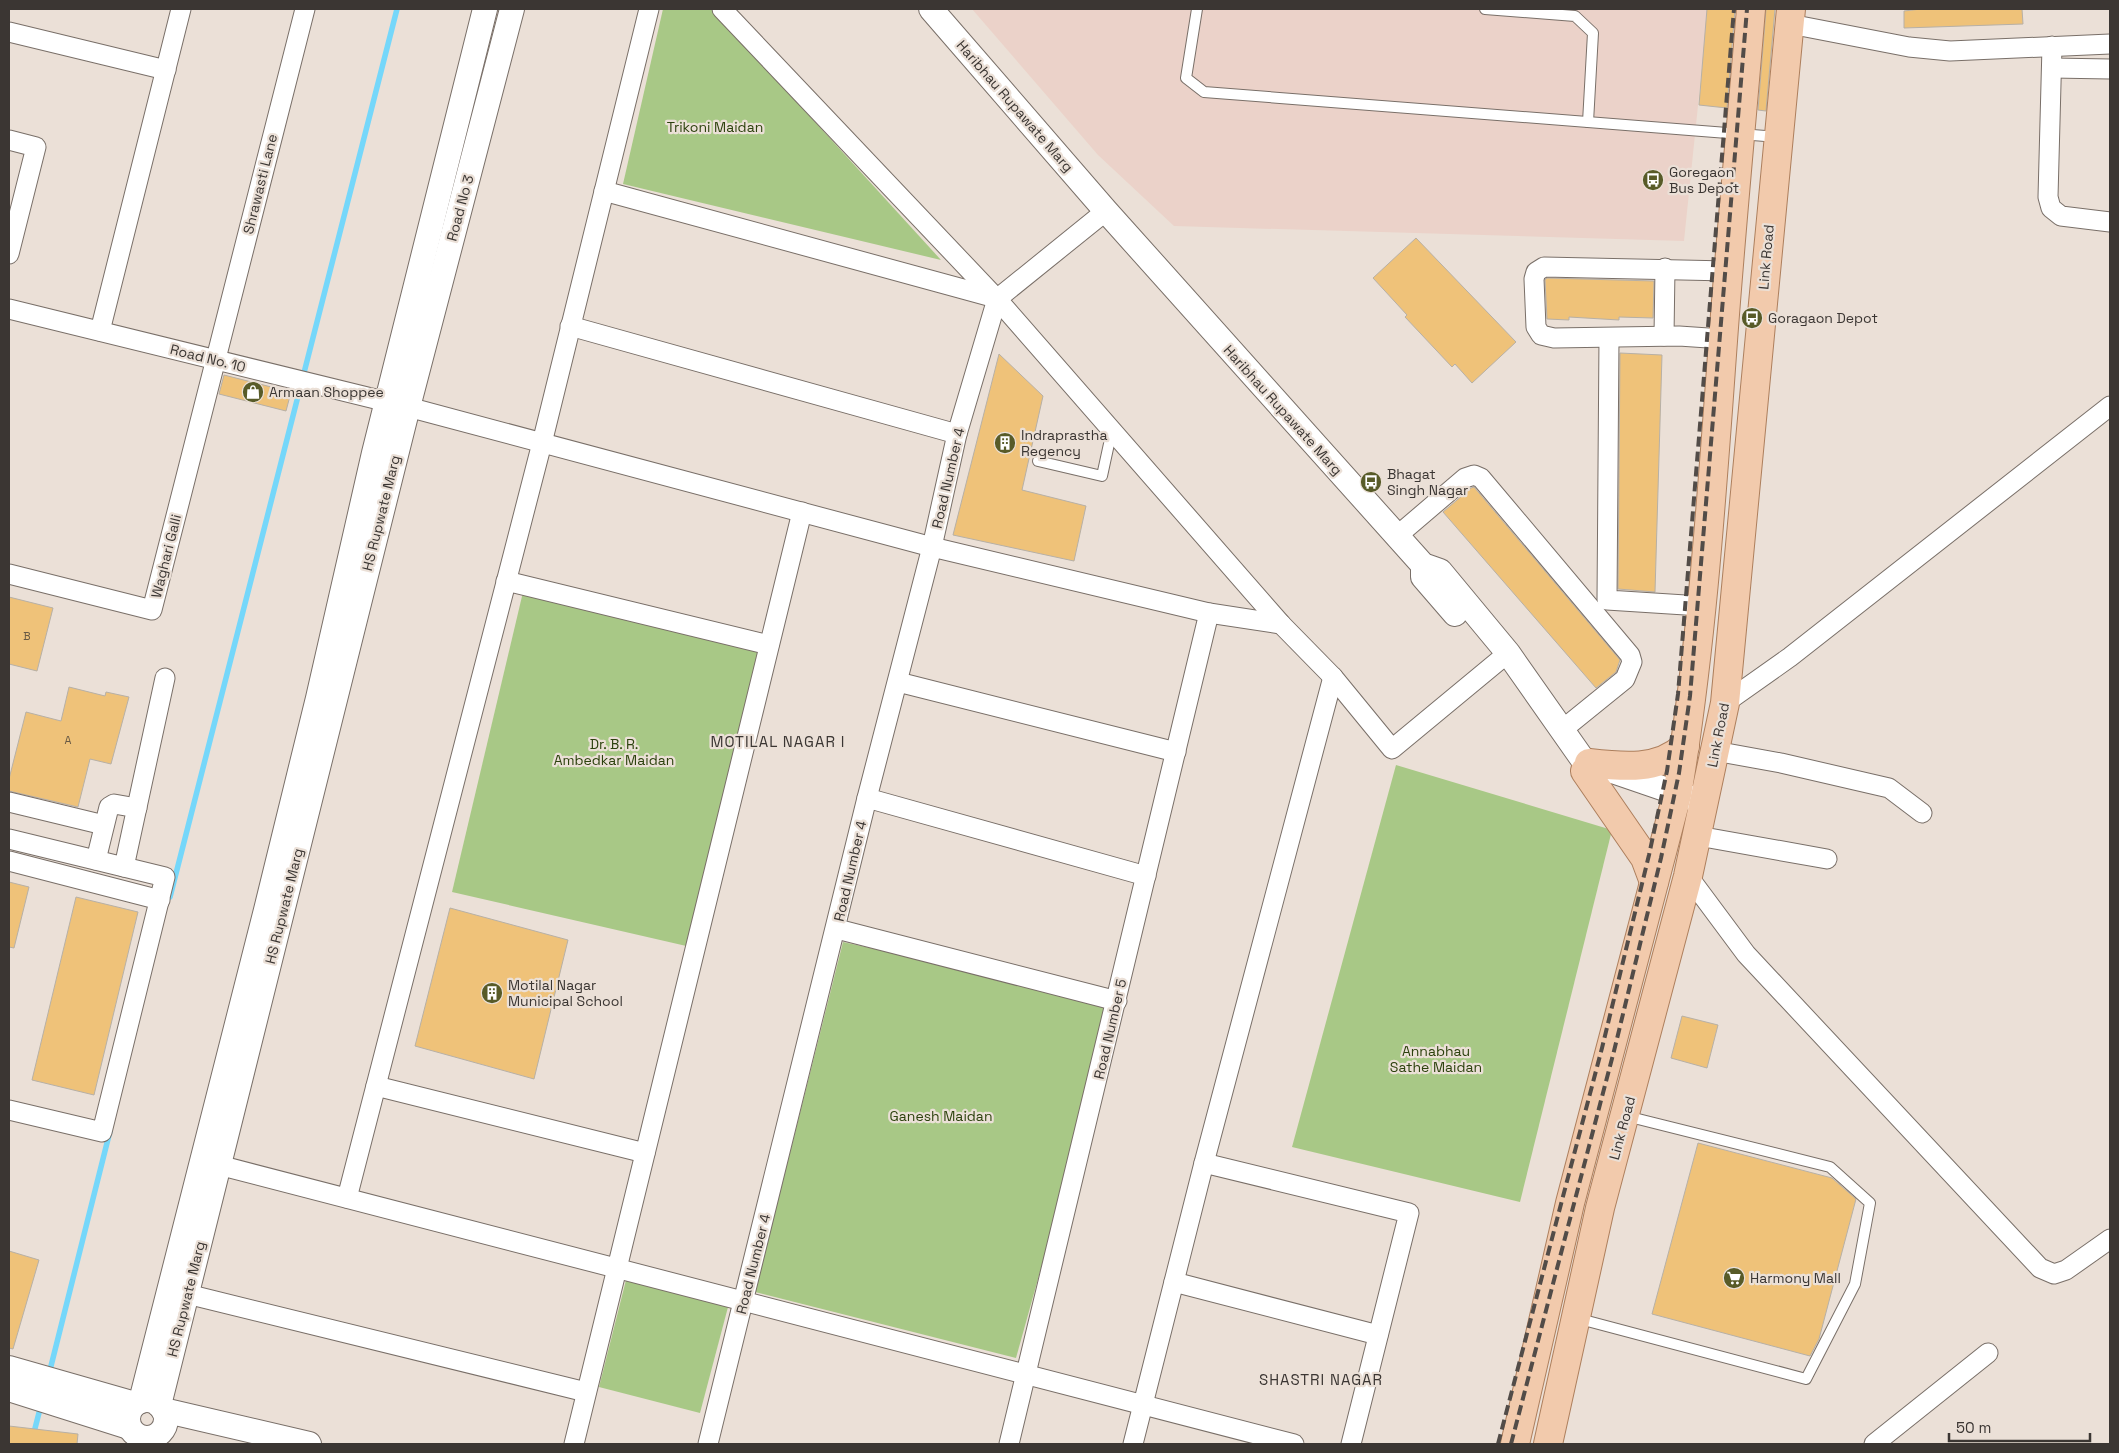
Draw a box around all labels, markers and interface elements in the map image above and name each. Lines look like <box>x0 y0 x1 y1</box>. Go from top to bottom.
street label: Haribhau Rupawate Marg <box>953 36 1077 176</box>
park label: Trikoni Maidan <box>667 118 763 136</box>
street label: Shrawasti Lane <box>239 132 281 236</box>
place label: Goregaon Bus Depot <box>1669 163 1739 197</box>
bus stop icon: Goregaon Bus Depot <box>1641 168 1665 192</box>
street label: Road No 3 <box>443 173 477 243</box>
street label: Link Road <box>1754 224 1778 290</box>
bus stop icon: Goragaon Depot <box>1740 306 1764 330</box>
place label: Goragaon Depot <box>1768 309 1878 327</box>
street label: Road No. 10 <box>168 340 248 376</box>
street label: Haribhau Rupawate Marg <box>1220 341 1346 479</box>
shop icon: Armaan Shoppee <box>241 380 265 404</box>
place label: Armaan Shoppee <box>269 383 384 401</box>
street label: Road Number 4 <box>928 426 968 530</box>
place label: Indraprastha Regency <box>1021 426 1107 460</box>
building icon: Indraprastha Regency <box>993 431 1017 455</box>
street label: HS Rupwate Marg <box>358 453 404 573</box>
place label: Bhagat Singh Nagar <box>1387 465 1468 499</box>
bus stop icon: Bhagat Singh Nagar <box>1359 470 1383 494</box>
street label: Waghari Galli <box>147 512 185 600</box>
house number: B <box>23 629 31 643</box>
street label: Link Road <box>1703 701 1733 769</box>
district label: MOTILAL NAGAR I <box>711 732 845 751</box>
house number: A <box>65 733 72 747</box>
park label: Dr. B. R. Ambedkar Maidan <box>554 735 674 769</box>
street label: Road Number 4 <box>830 819 870 923</box>
street label: HS Rupwate Marg <box>261 846 307 966</box>
place label: Motilal Nagar Municipal School <box>508 976 623 1010</box>
street label: Road Number 5 <box>1090 977 1130 1081</box>
building icon: Motilal Nagar Municipal School <box>480 981 504 1005</box>
park label: Annabhau Sathe Maidan <box>1390 1042 1482 1076</box>
street label: Link Road <box>1605 1094 1639 1162</box>
park label: Ganesh Maidan <box>890 1107 992 1125</box>
street label: Road Number 4 <box>732 1212 774 1316</box>
street label: HS Rupwate Marg <box>163 1239 209 1359</box>
supermarket icon: Harmony Mall <box>1722 1266 1746 1290</box>
place label: Harmony Mall <box>1750 1269 1841 1287</box>
district label: SHASTRI NAGAR <box>1259 1370 1383 1389</box>
scale bar <box>1949 1410 2090 1442</box>
text: 50 m <box>1956 1418 1991 1437</box>

